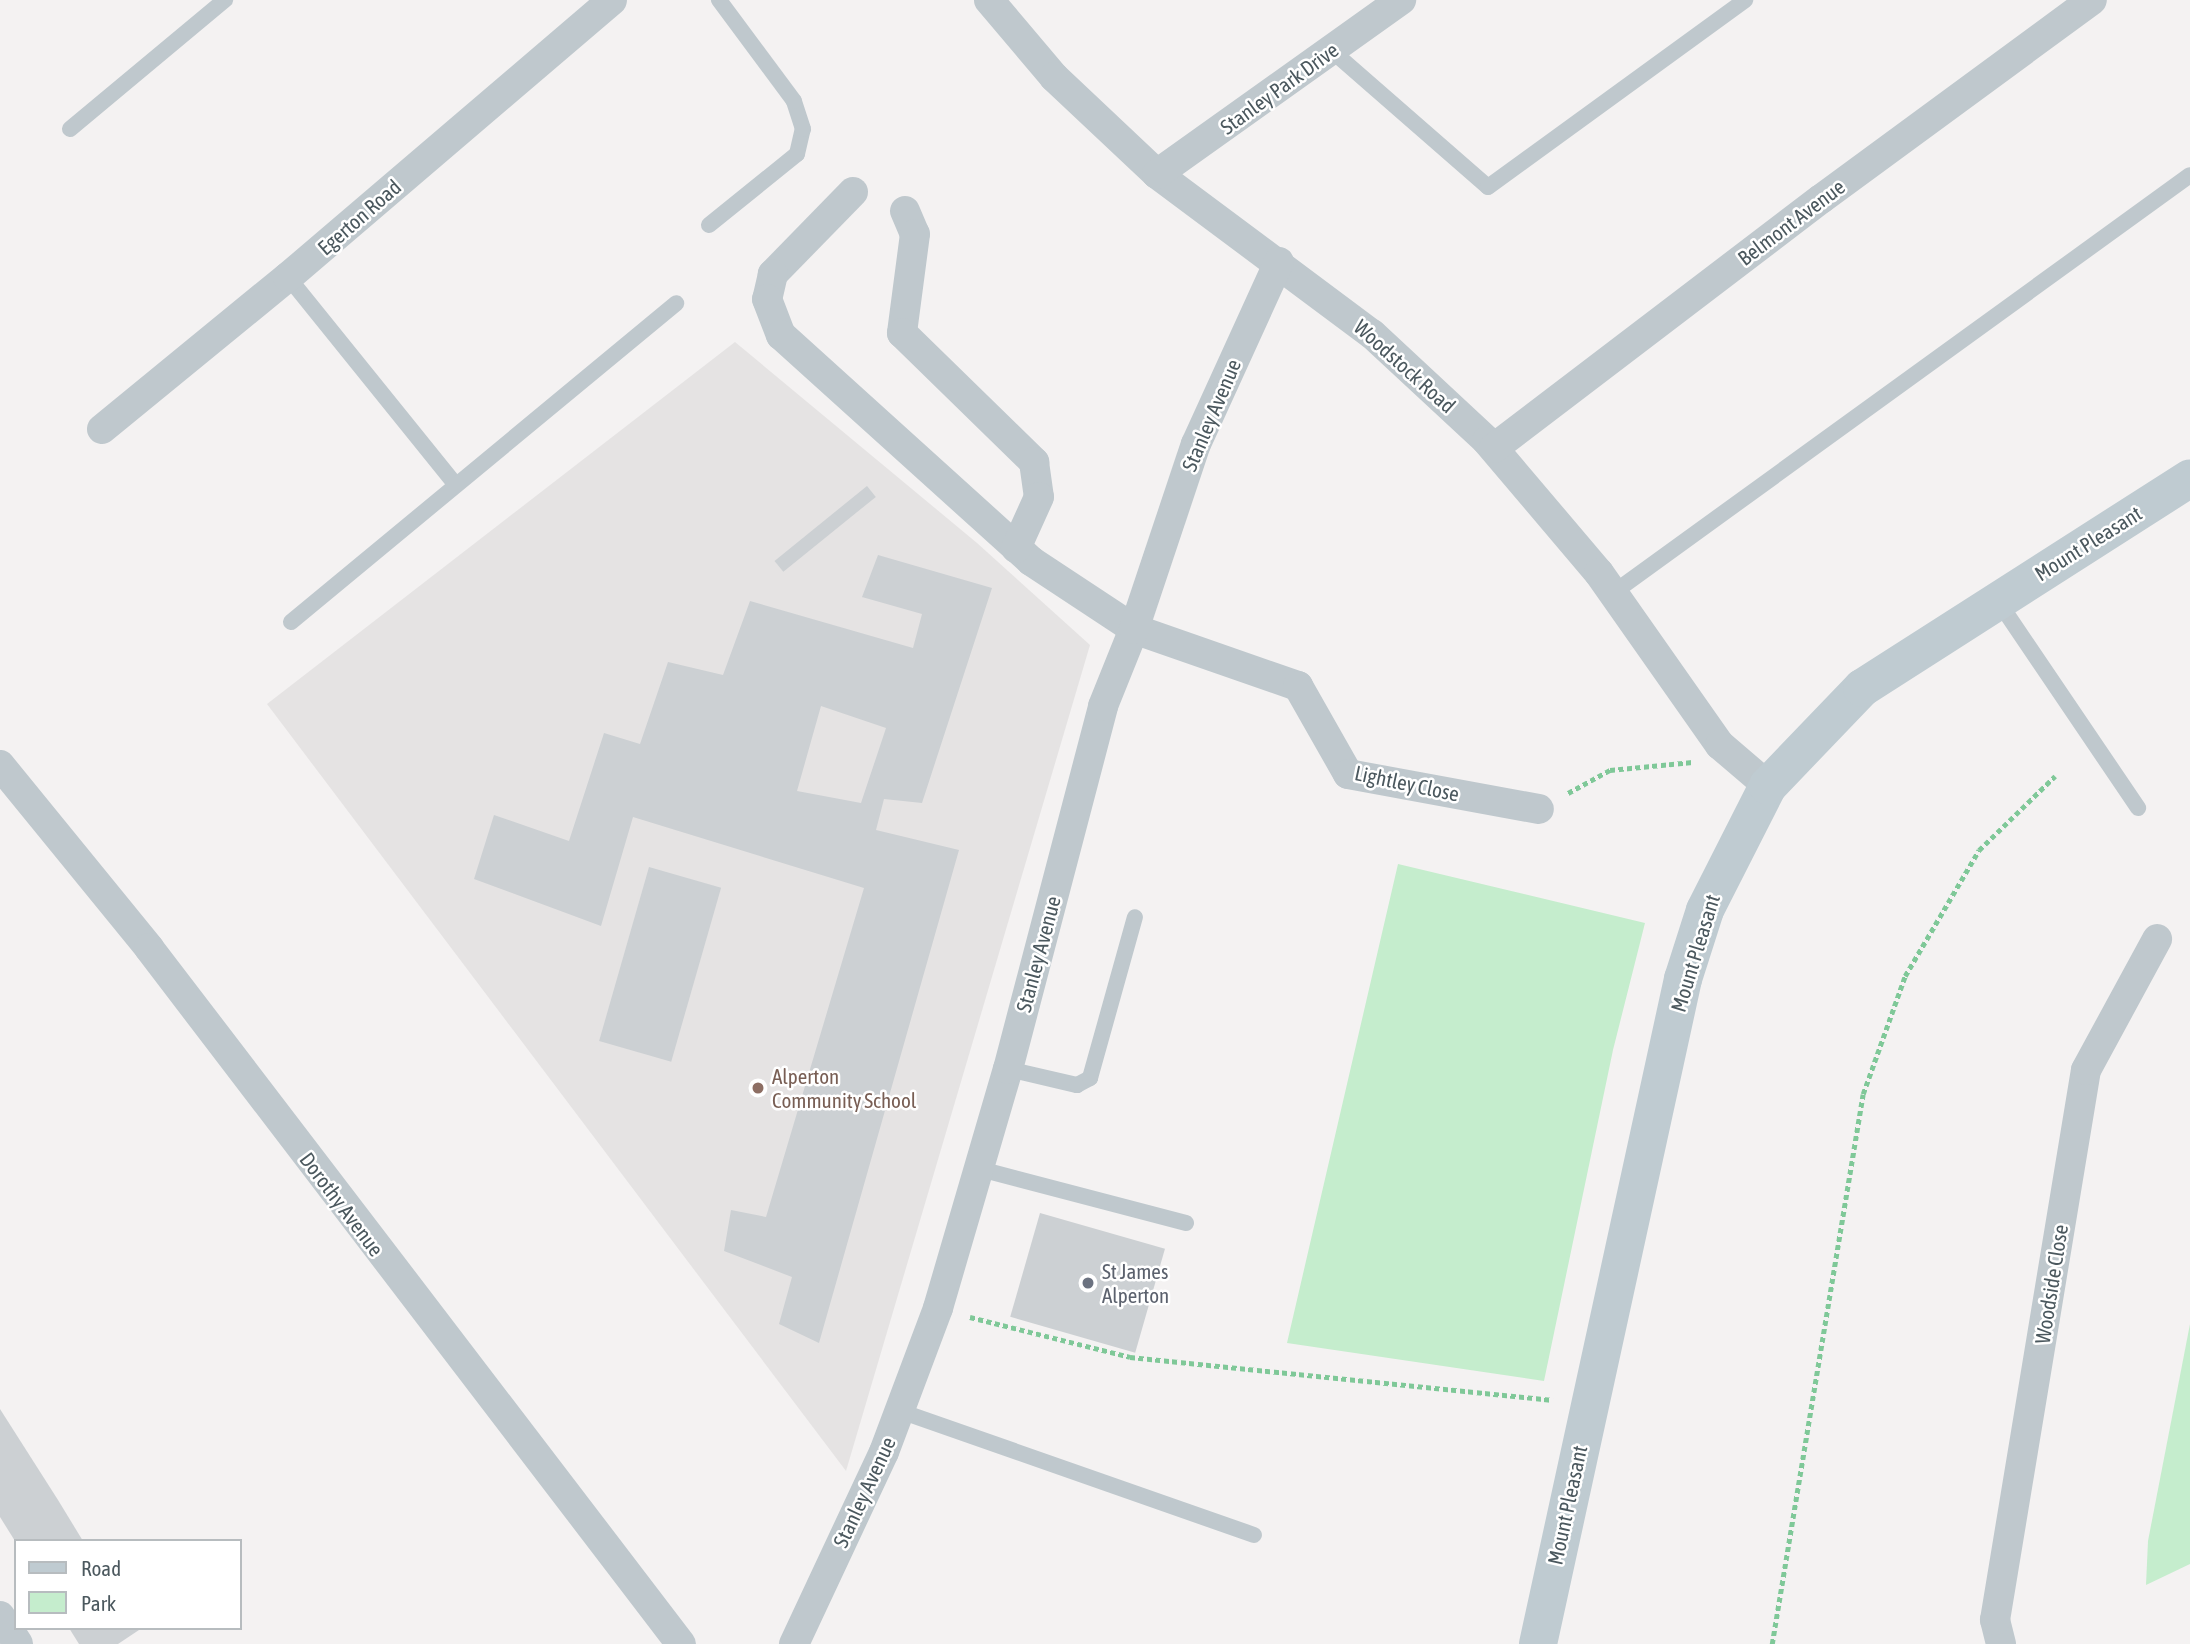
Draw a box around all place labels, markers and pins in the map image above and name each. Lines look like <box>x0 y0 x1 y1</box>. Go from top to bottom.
place label: Alperton Community School <box>772 1063 916 1113</box>
marker: Alperton Community School <box>750 1080 766 1096</box>
place label: St James Alperton <box>1102 1258 1169 1308</box>
marker: St James Alperton <box>1080 1275 1096 1291</box>

